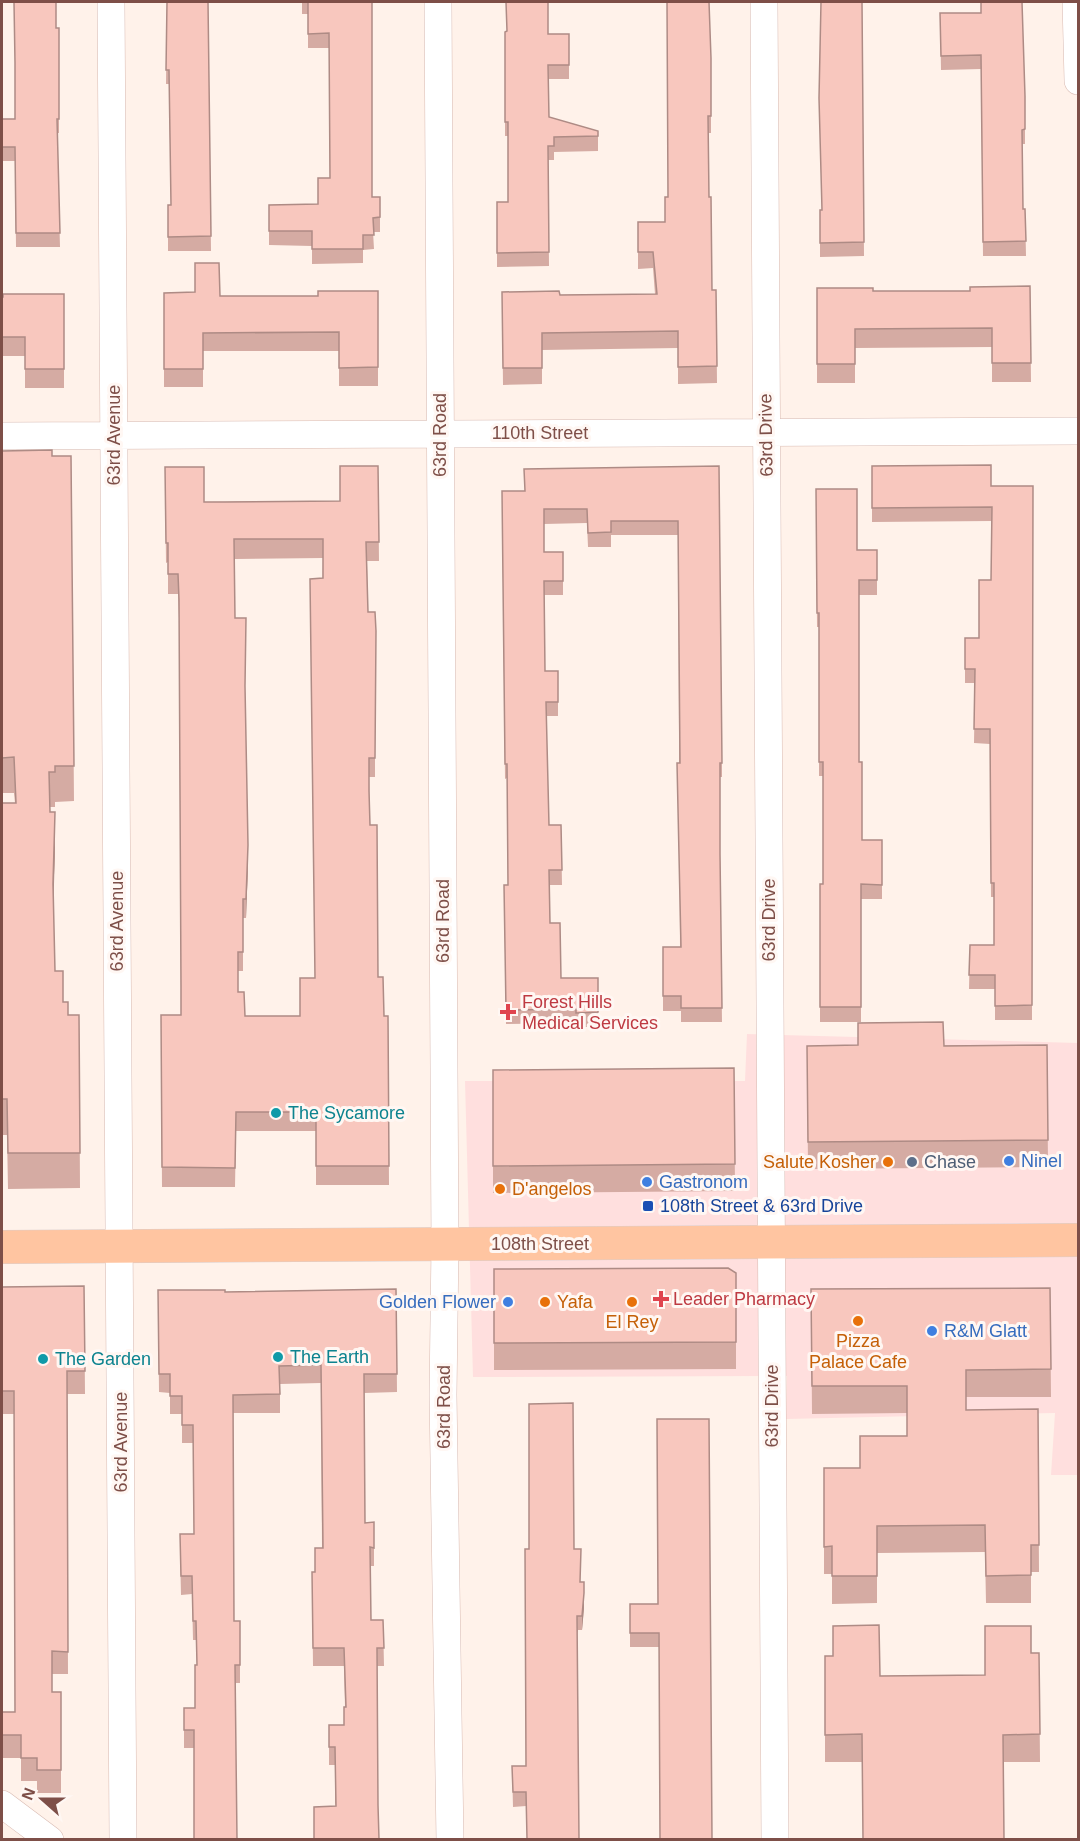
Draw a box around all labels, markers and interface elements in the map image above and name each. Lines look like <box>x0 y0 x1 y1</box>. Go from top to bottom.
street label: 63rd Avenue <box>104 385 124 485</box>
street label: 63rd Road <box>430 393 450 477</box>
street label: 63rd Drive <box>755 393 777 477</box>
street label: 110th Street <box>492 423 588 443</box>
street label: 63rd Avenue <box>107 871 127 971</box>
street label: 63rd Drive <box>759 878 779 962</box>
street label: 63rd Road <box>433 879 453 963</box>
place label: Forest Hills Medical Services <box>522 992 658 1033</box>
marker: Forest Hills Medical Services <box>499 1003 517 1021</box>
place label: The Sycamore <box>288 1103 405 1123</box>
marker: The Sycamore <box>269 1106 283 1120</box>
place label: Ninel <box>1021 1151 1062 1171</box>
place label: Salute Kosher <box>763 1152 876 1172</box>
place label: Chase <box>924 1152 976 1172</box>
marker: Ninel <box>1002 1154 1016 1168</box>
marker: Salute Kosher <box>881 1155 895 1169</box>
marker: Chase <box>905 1155 919 1169</box>
place label: Gastronom <box>659 1172 748 1192</box>
marker: Gastronom <box>640 1175 654 1189</box>
place label: D'angelos <box>512 1179 592 1199</box>
marker: D'angelos <box>493 1182 507 1196</box>
place label: 108th Street & 63rd Drive <box>660 1196 863 1216</box>
marker: 108th Street & 63rd Drive <box>641 1199 655 1213</box>
street label: 108th Street <box>491 1234 589 1254</box>
place label: Leader Pharmacy <box>673 1289 815 1309</box>
place label: Golden Flower <box>379 1292 496 1312</box>
place label: Yafa <box>557 1292 594 1312</box>
marker: Leader Pharmacy <box>654 1292 668 1306</box>
marker: Golden Flower <box>501 1295 515 1309</box>
marker: Yafa <box>538 1295 552 1309</box>
marker: El Rey <box>625 1295 639 1309</box>
place label: El Rey <box>605 1312 659 1332</box>
marker: Pizza Palace Cafe <box>851 1314 865 1328</box>
place label: R&M Glatt <box>944 1321 1027 1341</box>
marker: R&M Glatt <box>925 1324 939 1338</box>
place label: Pizza Palace Cafe <box>809 1331 907 1372</box>
place label: The Earth <box>290 1347 369 1367</box>
place label: The Garden <box>55 1349 151 1369</box>
marker: The Earth <box>271 1350 285 1364</box>
marker: The Garden <box>36 1352 50 1366</box>
street label: 63rd Drive <box>762 1364 782 1448</box>
street label: 63rd Road <box>434 1365 454 1449</box>
street label: 63rd Avenue <box>111 1392 131 1492</box>
north arrow <box>12 1769 72 1829</box>
text: N <box>18 1785 38 1802</box>

